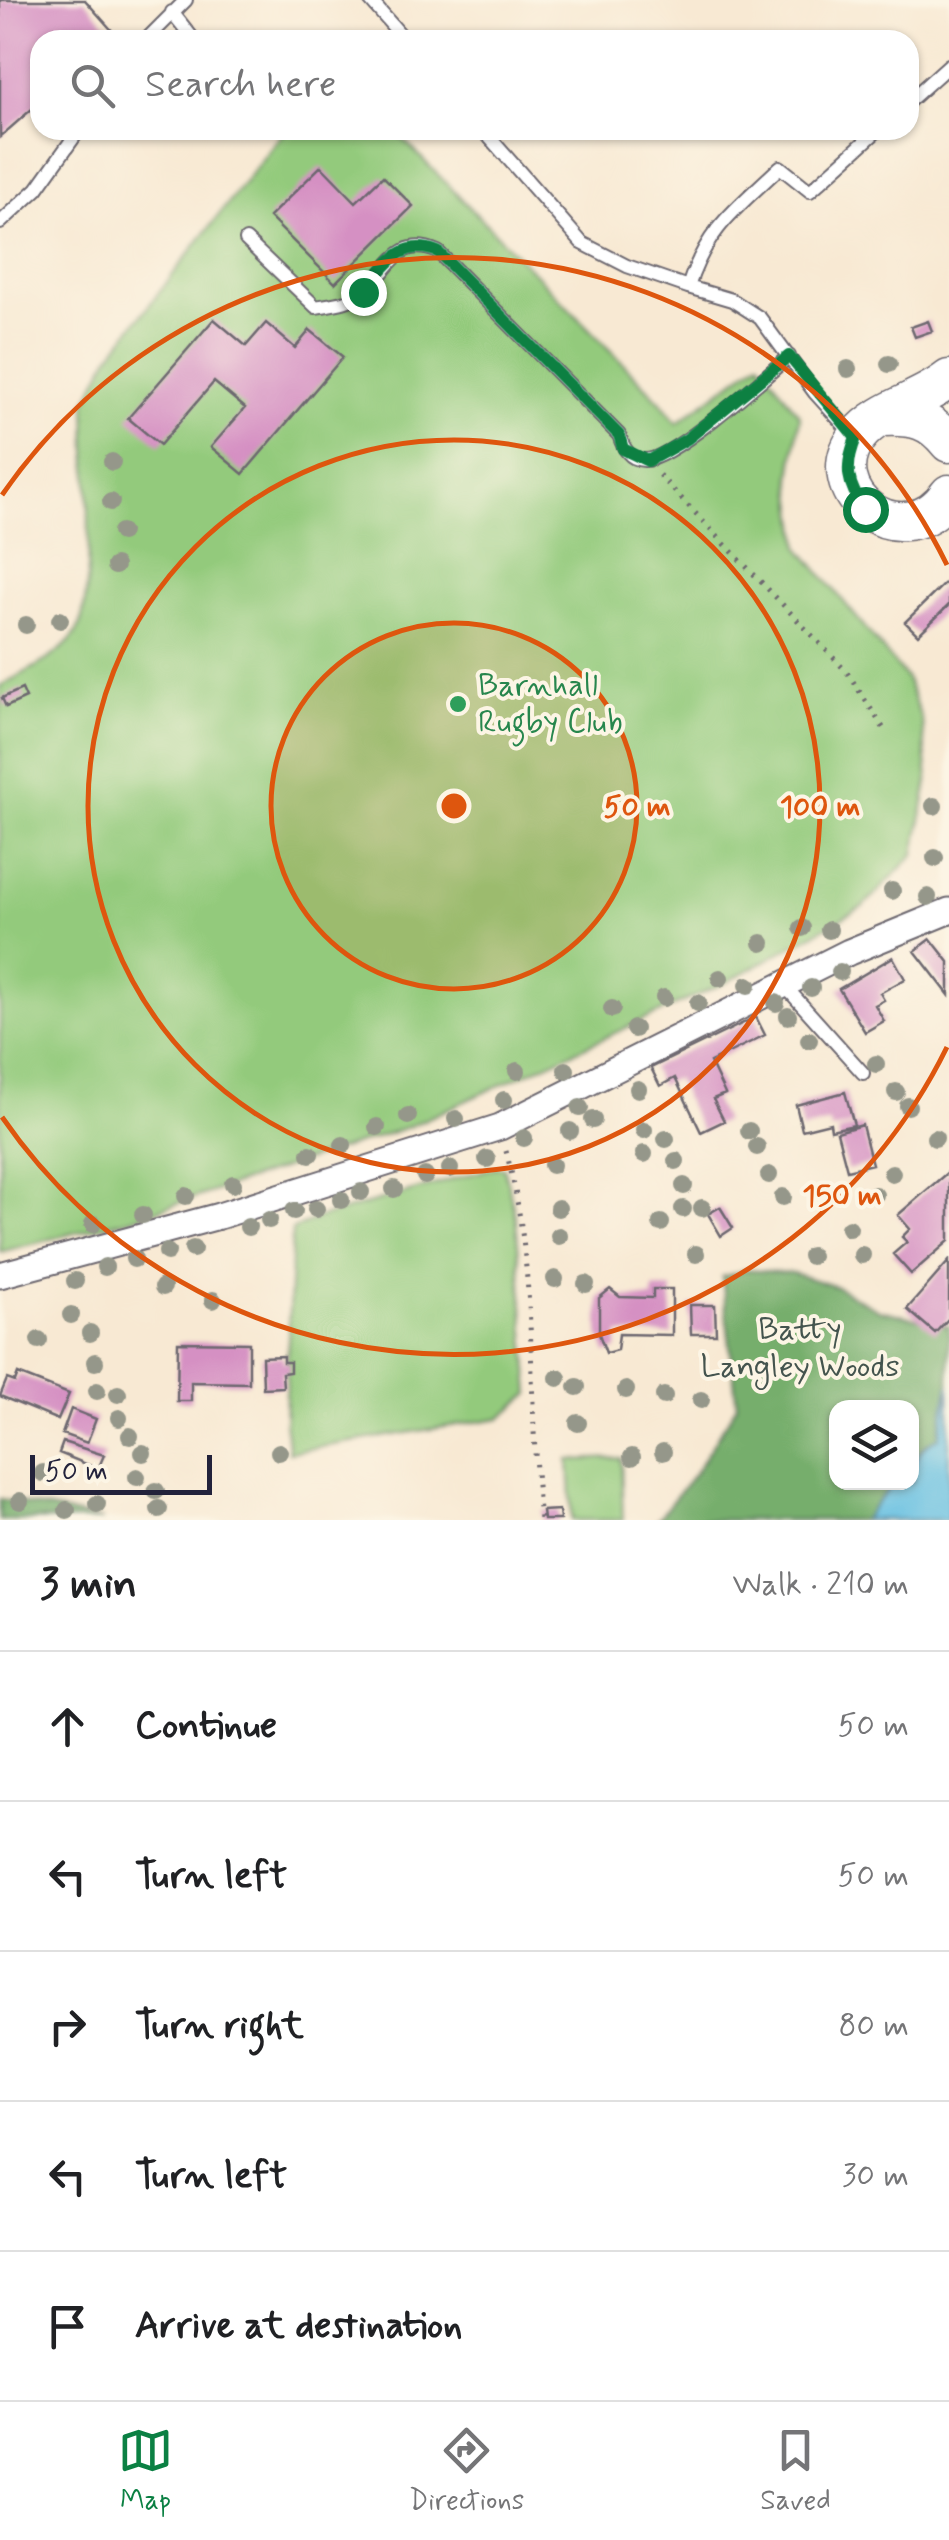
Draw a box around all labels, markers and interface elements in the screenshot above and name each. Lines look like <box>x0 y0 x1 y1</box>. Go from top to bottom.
search box <box>30 30 919 140</box>
icon: search <box>65 58 120 113</box>
text: Search here <box>145 61 336 110</box>
route end <box>341 270 387 316</box>
route start <box>843 487 889 533</box>
place label: Barnhall Rugby Club <box>478 665 623 747</box>
marker: Barnhall Rugby Club <box>447 693 469 715</box>
centre of rings <box>436 788 472 824</box>
text: 50 m <box>603 788 671 827</box>
text: 100 m <box>780 788 860 827</box>
text: 150 m <box>802 1177 882 1216</box>
park label: Batty Langley Woods <box>701 1309 899 1390</box>
map controls <box>829 1400 919 1490</box>
button: layers <box>829 1400 919 1490</box>
scale bar <box>30 1450 212 1494</box>
text: 50 m <box>45 1454 108 1491</box>
text: 3 min <box>40 1558 137 1613</box>
text: Walk · 210 m <box>732 1564 909 1606</box>
icon: ahead <box>40 1699 95 1754</box>
text: Continue <box>135 1702 277 1751</box>
text: 50 m <box>837 1705 909 1747</box>
icon: left <box>40 1849 95 1904</box>
text: Turn left <box>135 1852 287 1901</box>
text: 50 m <box>837 1855 909 1897</box>
icon: right <box>40 1999 95 2054</box>
text: Turn right <box>135 2002 304 2051</box>
text: 80 m <box>839 2005 909 2047</box>
icon: left <box>40 2149 95 2204</box>
text: Turn left <box>135 2152 287 2201</box>
text: 30 m <box>842 2155 909 2197</box>
icon: arrive <box>40 2299 95 2354</box>
text: Arrive at destination <box>135 2302 462 2351</box>
tab: Map <box>118 2423 173 2520</box>
tab: Directions <box>409 2423 524 2520</box>
tab: Saved <box>760 2423 831 2520</box>

